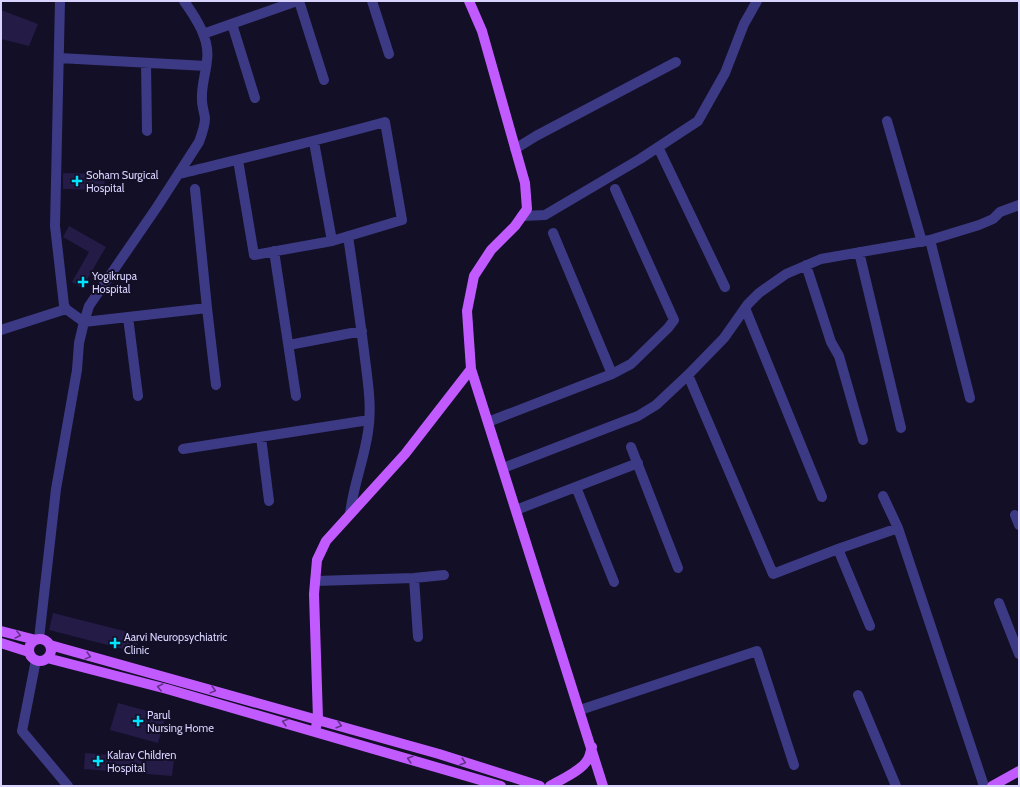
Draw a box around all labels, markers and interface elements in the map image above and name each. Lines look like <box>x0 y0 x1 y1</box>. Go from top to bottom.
place label: Soham Surgical Hospital <box>86 168 159 195</box>
marker: Soham Surgical Hospital <box>71 175 83 187</box>
place label: Yogikrupa Hospital <box>91 269 138 296</box>
marker: Yogikrupa Hospital <box>77 276 89 288</box>
place label: Aarvi Neuropsychiatric Clinic <box>124 630 227 657</box>
one-way arrow <box>15 631 22 639</box>
marker: Aarvi Neuropsychiatric Clinic <box>109 637 121 649</box>
one-way arrow <box>84 651 91 660</box>
one-way arrow <box>157 683 164 692</box>
one-way arrow <box>209 685 216 694</box>
place label: Parul Nursing Home <box>147 708 214 735</box>
marker: Parul Nursing Home <box>132 715 144 727</box>
one-way arrow <box>282 718 289 727</box>
one-way arrow <box>335 720 342 729</box>
place label: Kalrav Children Hospital <box>107 748 176 775</box>
marker: Kalrav Children Hospital <box>92 755 104 767</box>
one-way arrow <box>407 755 414 764</box>
one-way arrow <box>460 757 467 766</box>

